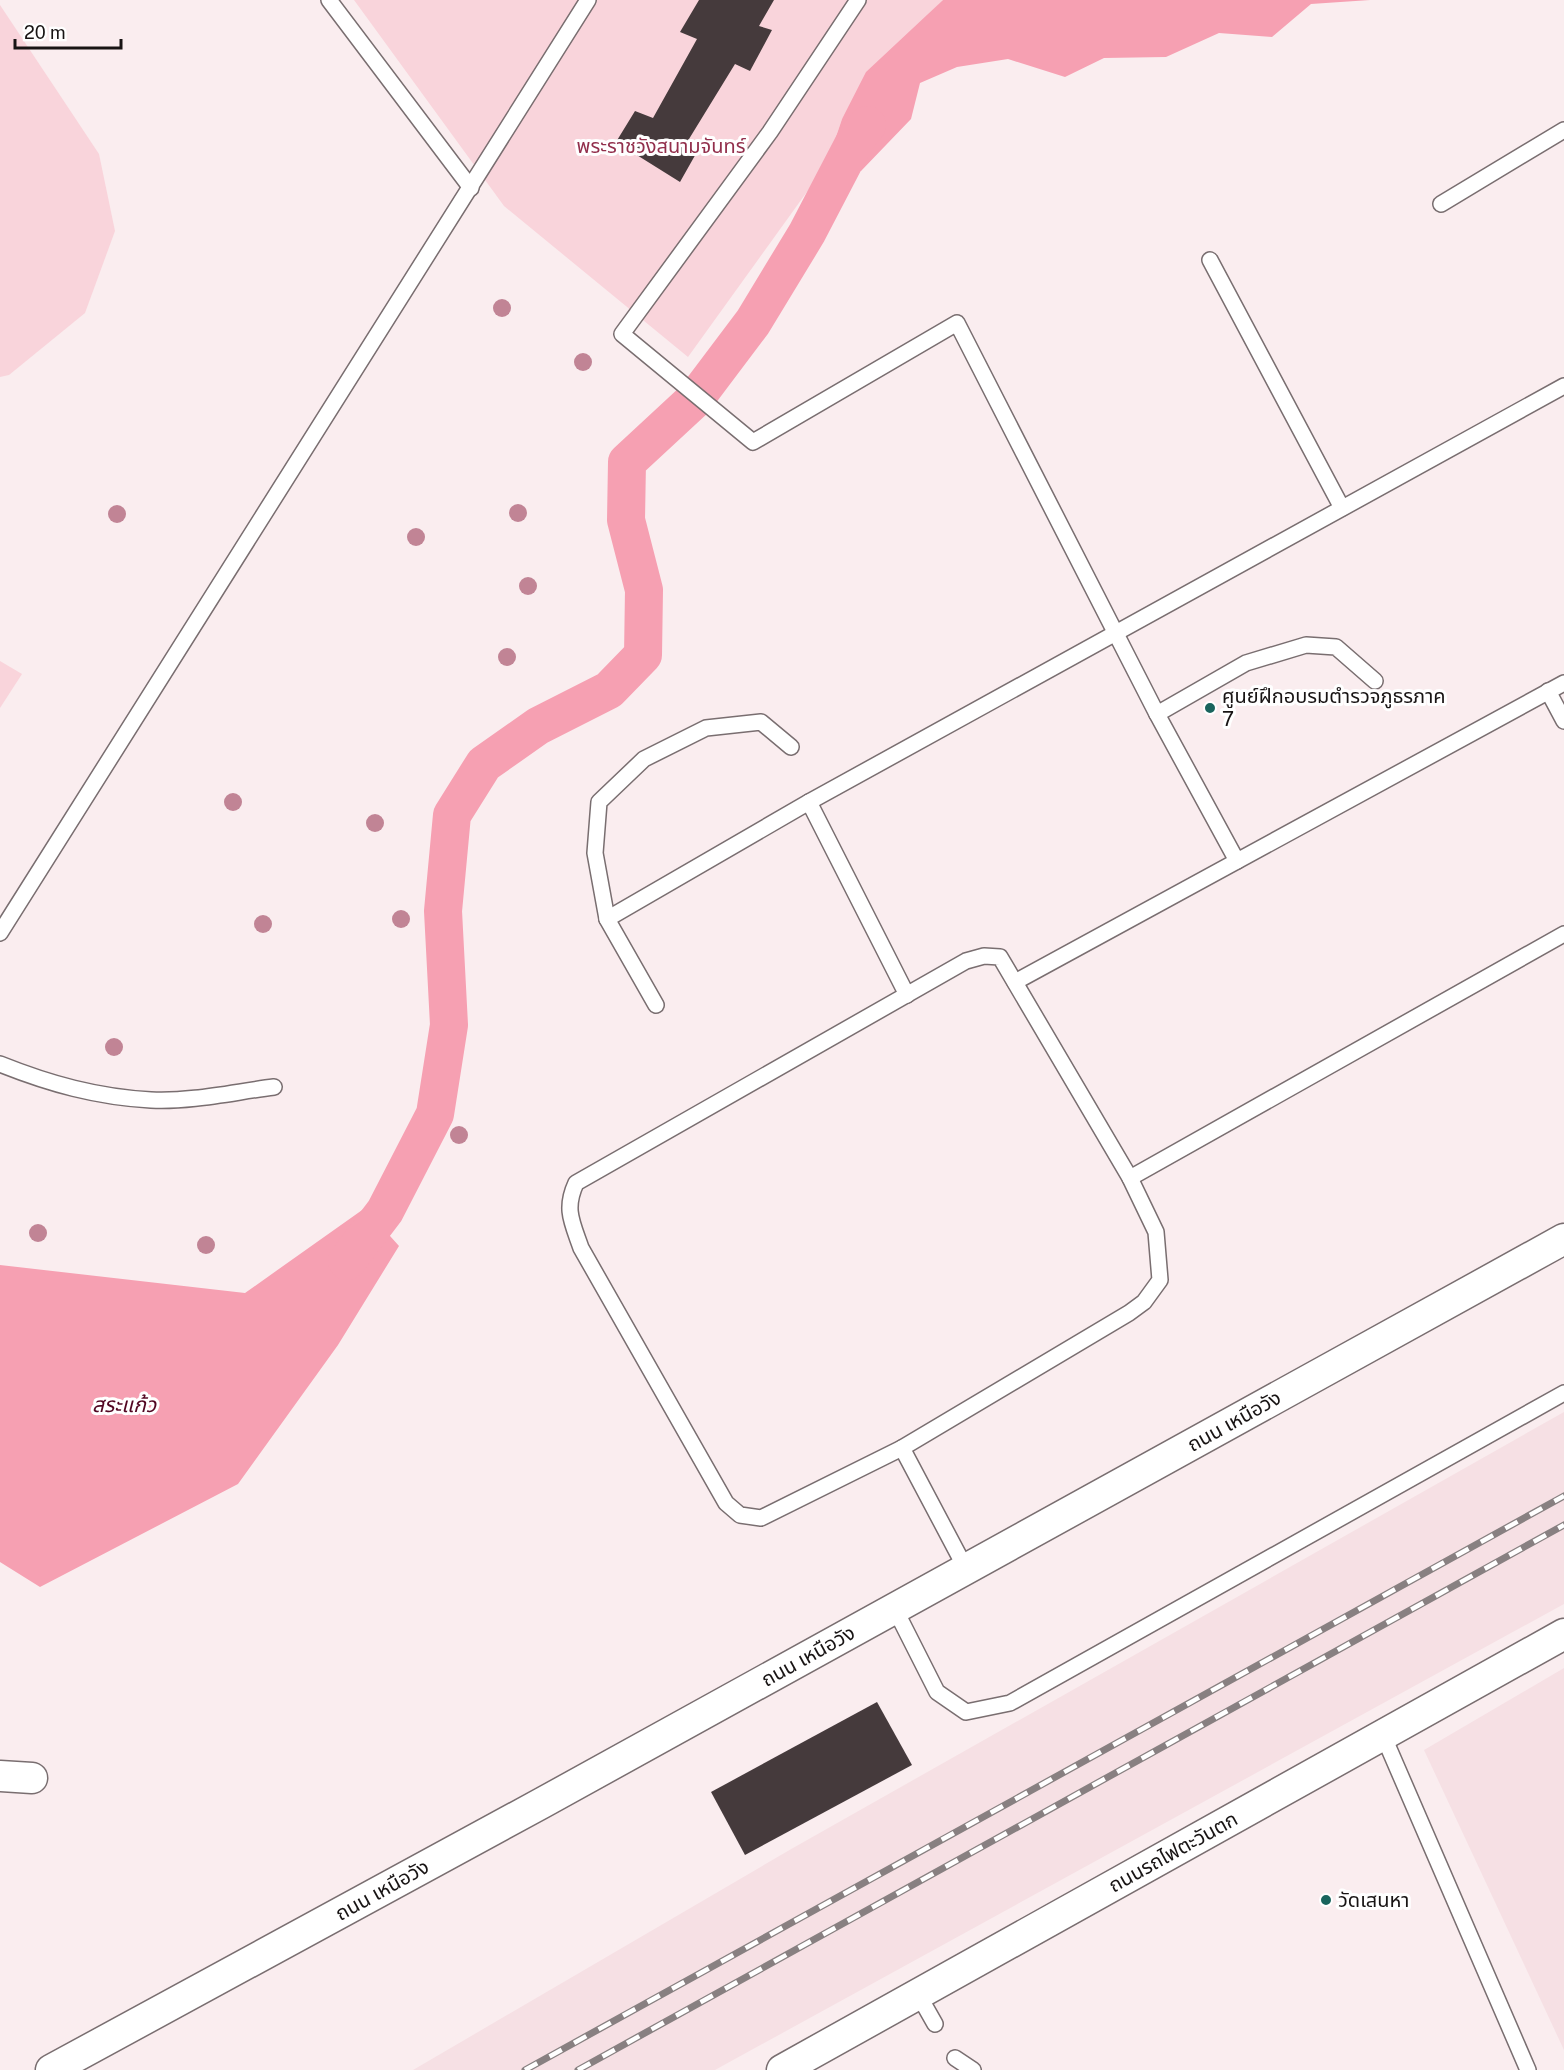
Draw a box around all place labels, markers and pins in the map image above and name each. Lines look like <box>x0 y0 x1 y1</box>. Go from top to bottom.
place label: ศูนย์ฝึกอบรมตำรวจภูธรภาค 7 <box>1222 684 1446 731</box>
marker: ศูนย์ฝึกอบรมตำรวจภูธรภาค 7 <box>1203 701 1217 715</box>
place label: วัดเสนหา <box>1338 1888 1409 1912</box>
marker: วัดเสนหา <box>1319 1893 1333 1907</box>

